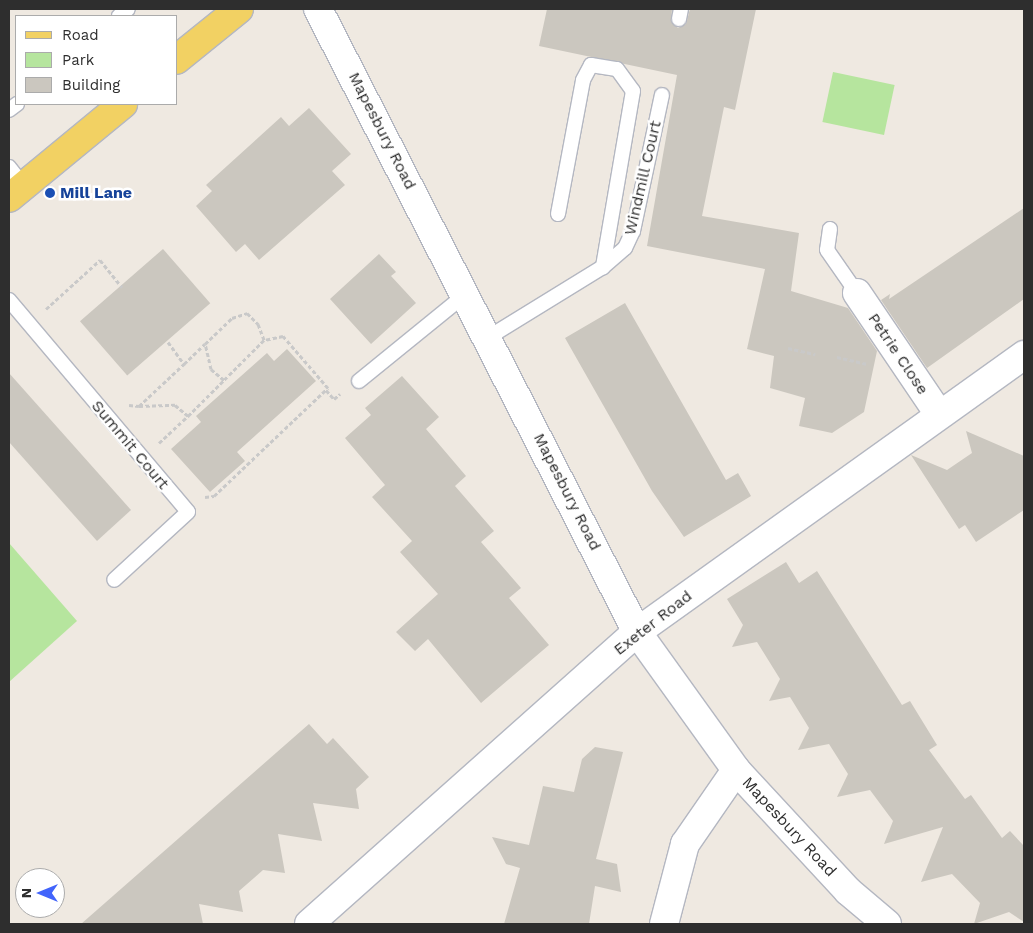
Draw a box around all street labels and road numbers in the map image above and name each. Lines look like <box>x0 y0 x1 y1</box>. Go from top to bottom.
street label: Mapesbury Road <box>344 69 420 193</box>
street label: Windmill Court <box>620 119 666 237</box>
street label: Petrie Close <box>864 310 932 398</box>
street label: Summit Court <box>87 397 173 493</box>
street label: Mapesbury Road <box>529 430 605 554</box>
street label: Exeter Road <box>610 586 696 660</box>
street label: Mapesbury Road <box>738 773 840 881</box>

